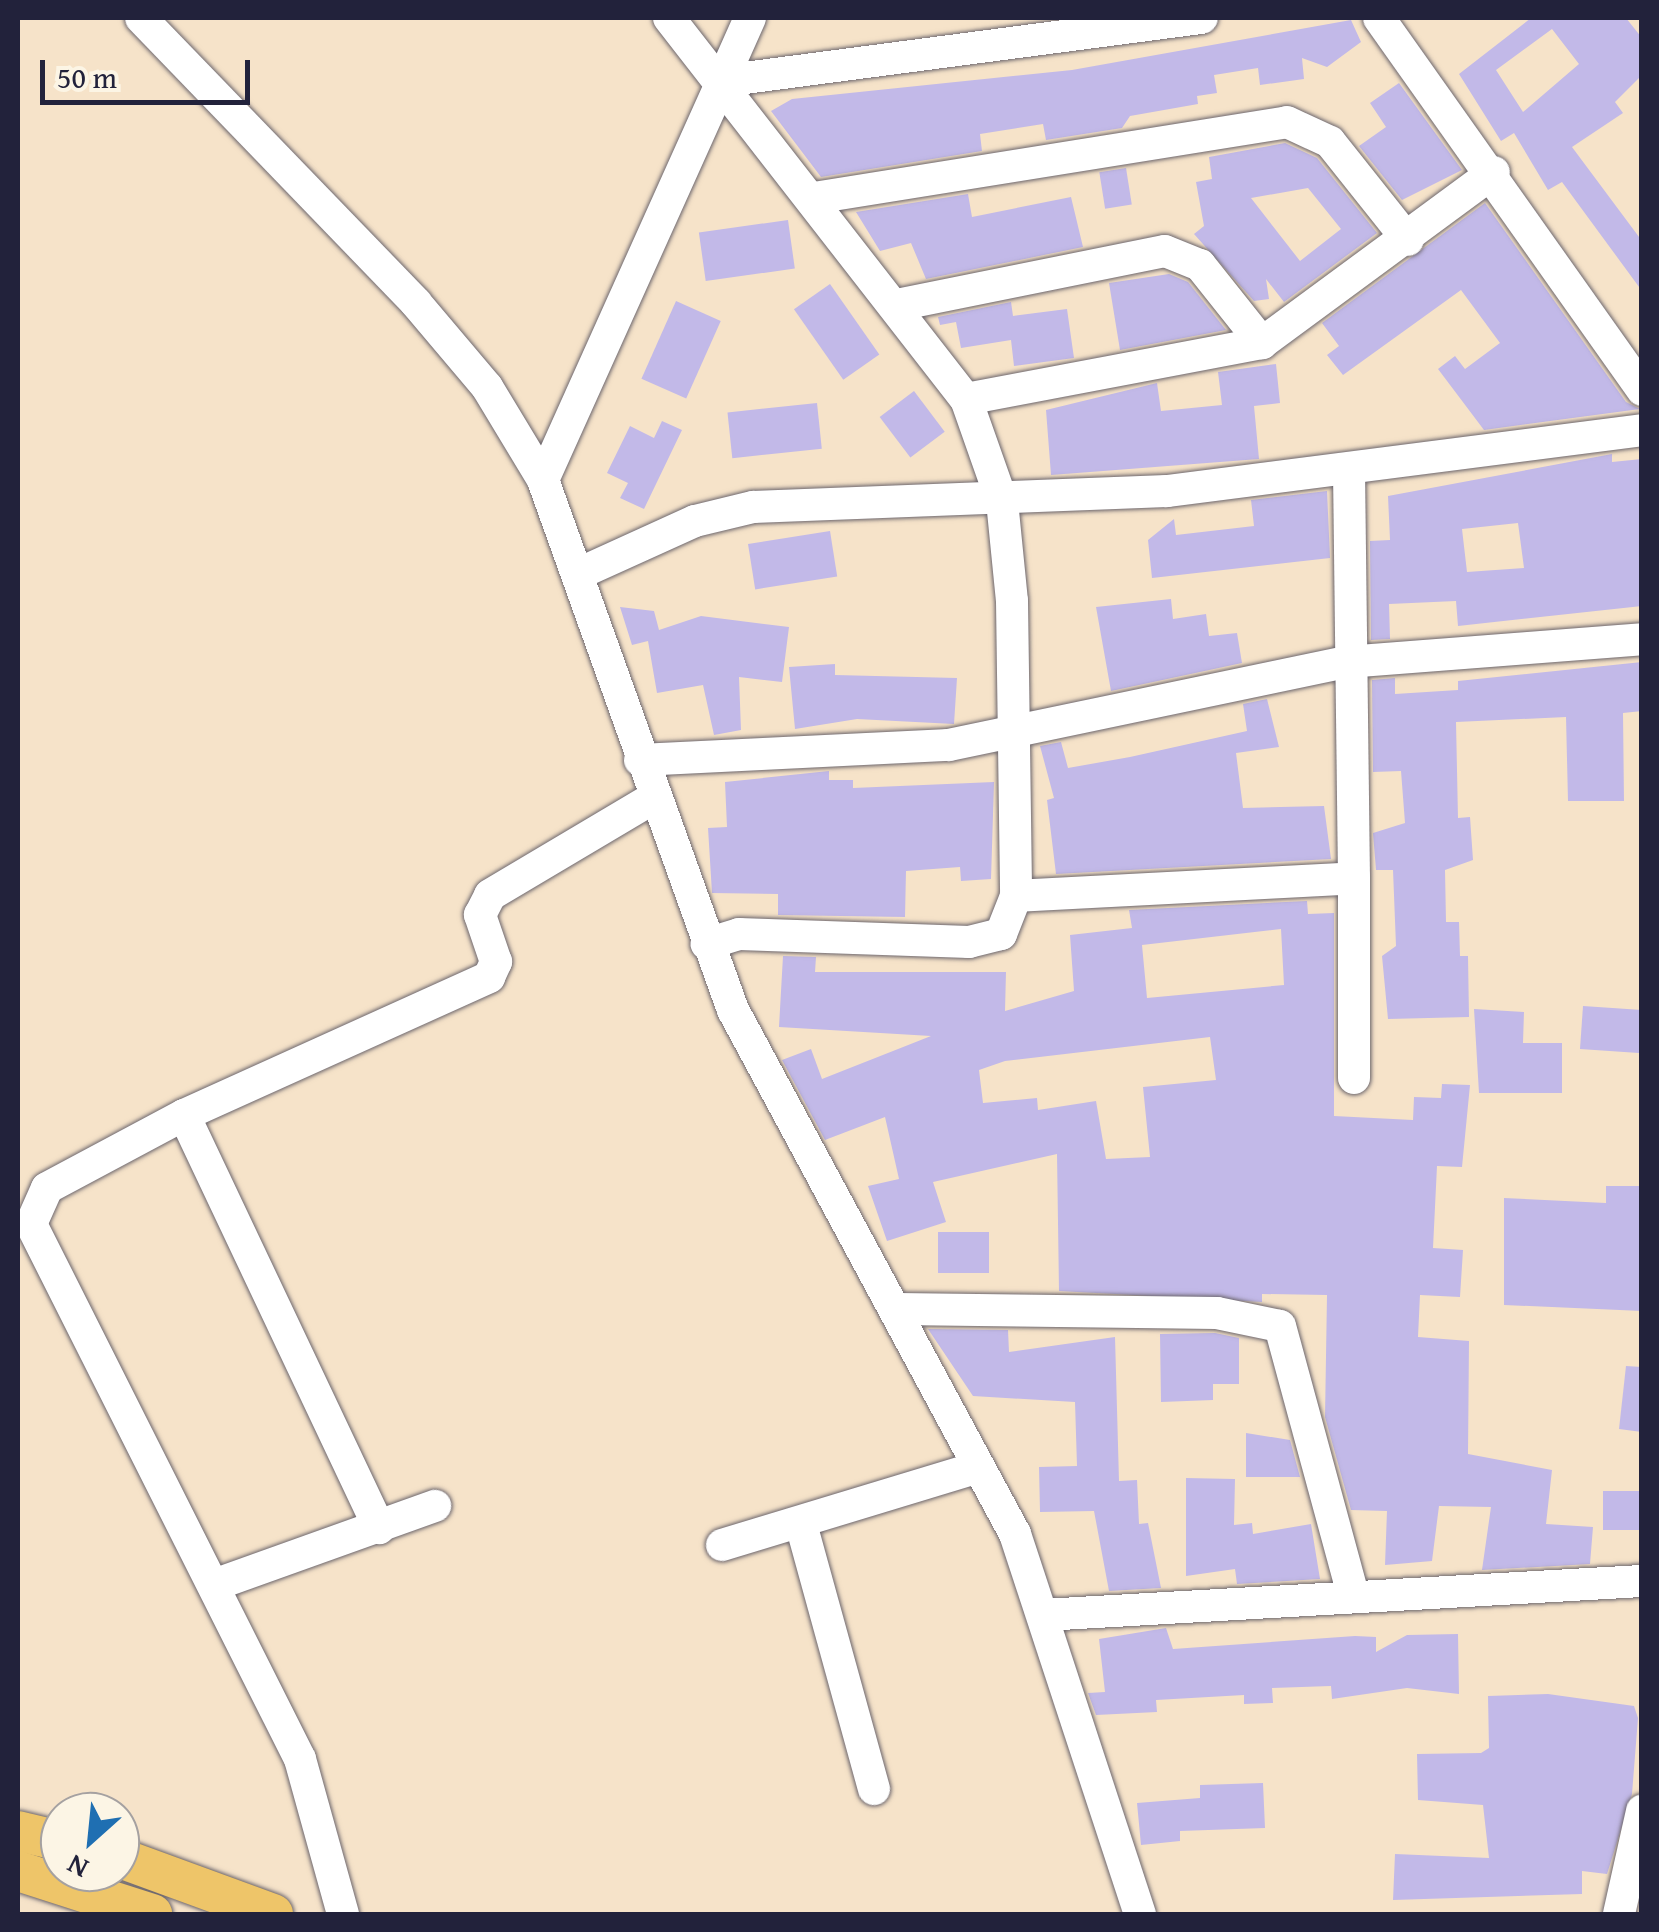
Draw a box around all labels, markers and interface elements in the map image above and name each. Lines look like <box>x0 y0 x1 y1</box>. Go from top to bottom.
scale bar <box>45 40 255 102</box>
text: 50 m <box>57 55 117 99</box>
north arrow <box>40 1792 140 1892</box>
text: N <box>59 1845 95 1890</box>

